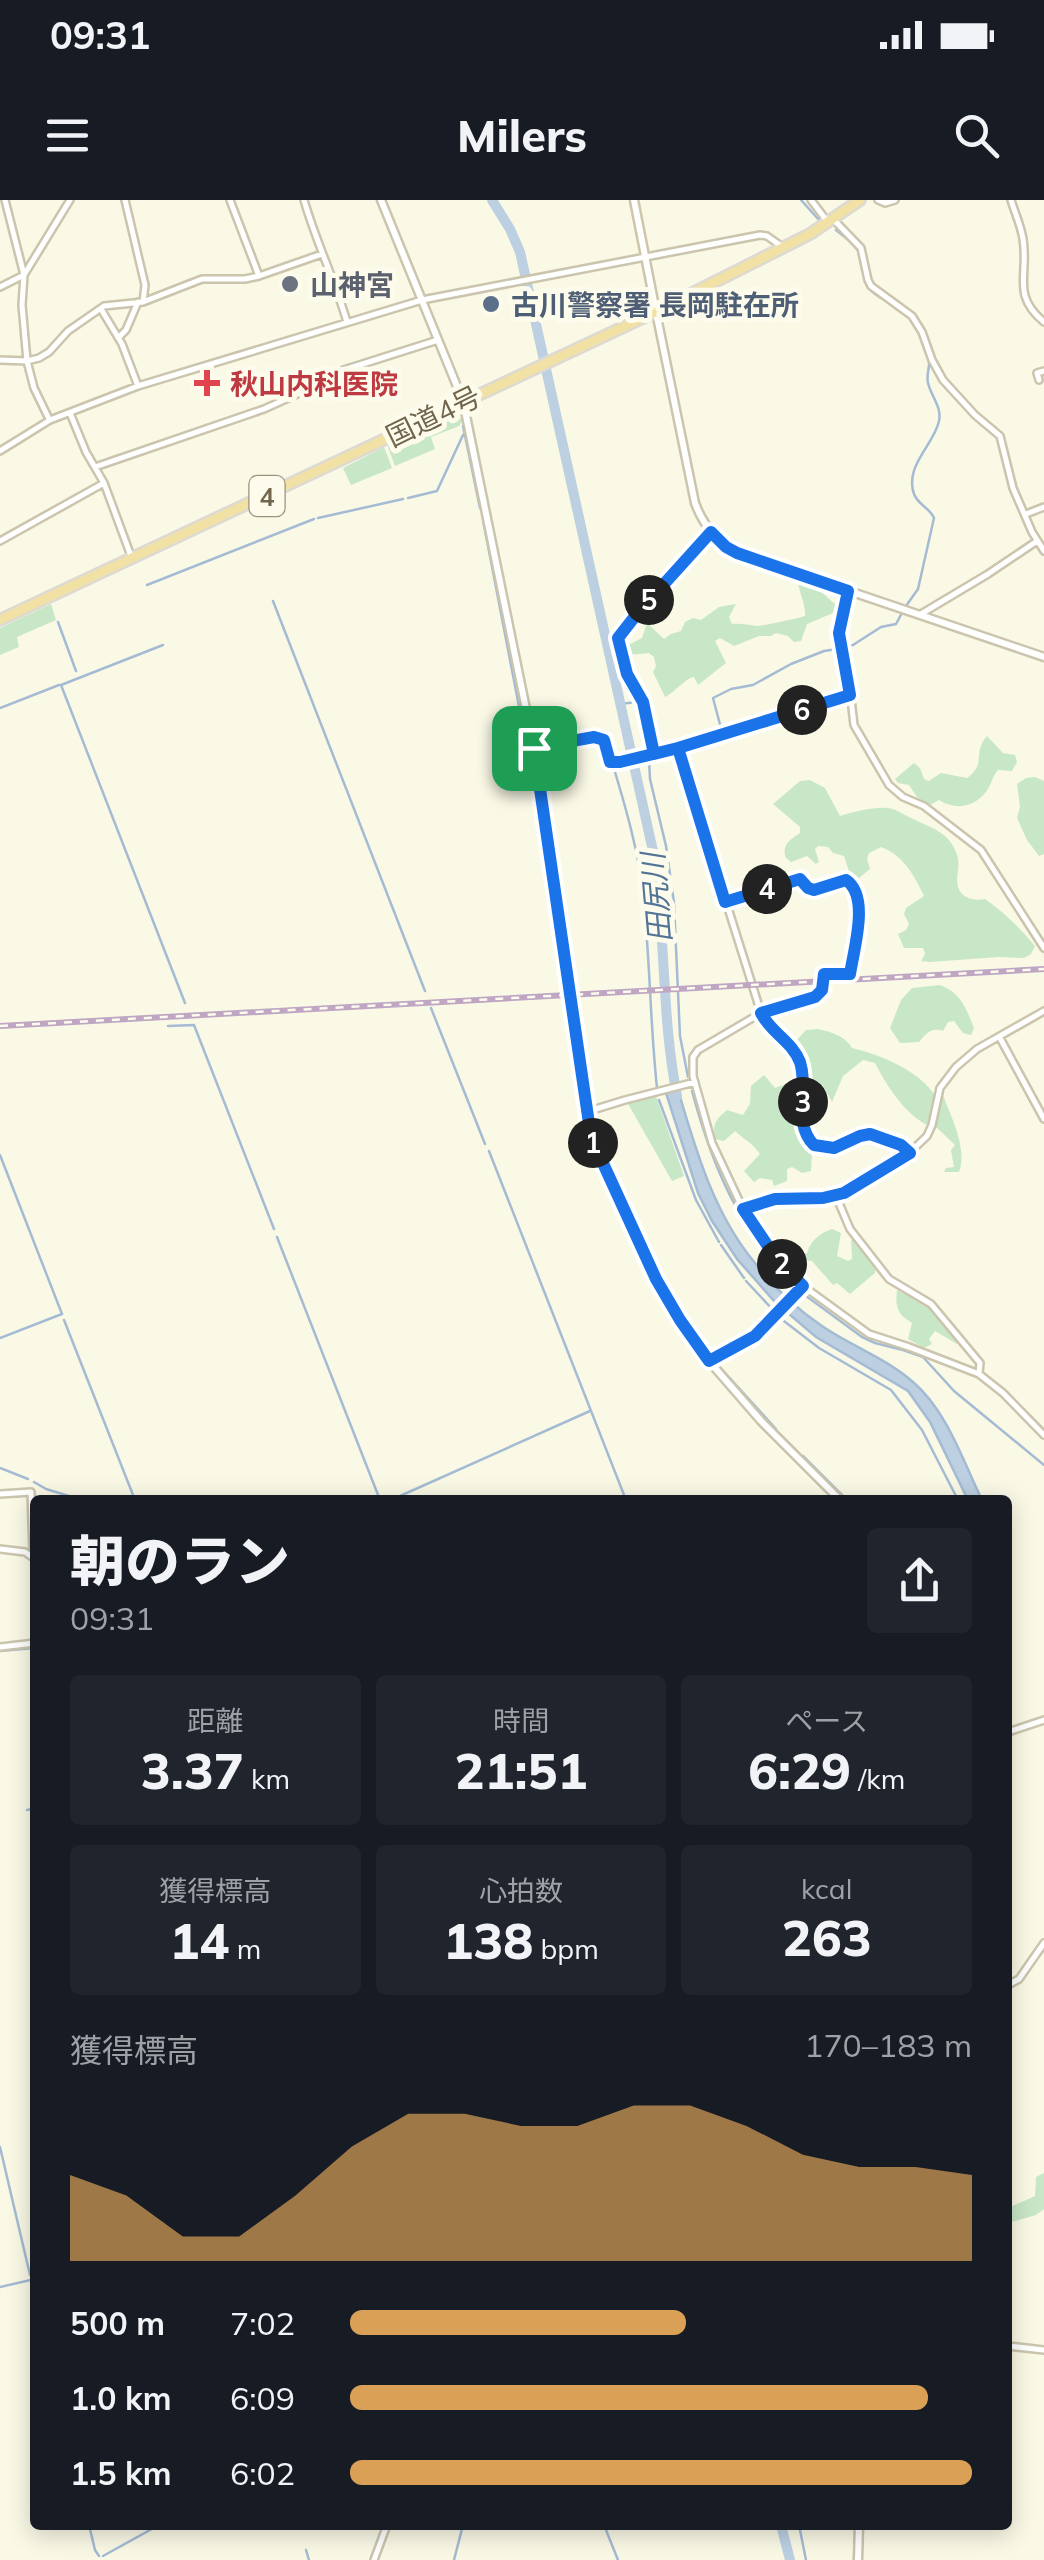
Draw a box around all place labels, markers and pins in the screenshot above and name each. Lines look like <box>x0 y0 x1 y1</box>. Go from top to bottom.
place label: 山神宮 <box>310 267 394 302</box>
marker: 山神宮 <box>279 273 301 295</box>
place label: 古川警察署 長岡駐在所 <box>511 287 799 322</box>
marker: 古川警察署 長岡駐在所 <box>480 293 502 315</box>
place label: 秋山内科医院 <box>230 366 398 401</box>
marker: 秋山内科医院 <box>194 370 220 396</box>
pin: 5 <box>624 575 674 625</box>
pin: 6 <box>777 685 827 735</box>
pin <box>492 706 577 791</box>
pin: 4 <box>742 864 792 914</box>
pin: 3 <box>778 1077 828 1127</box>
pin: 1 <box>568 1118 618 1168</box>
pin: 2 <box>757 1239 807 1289</box>

